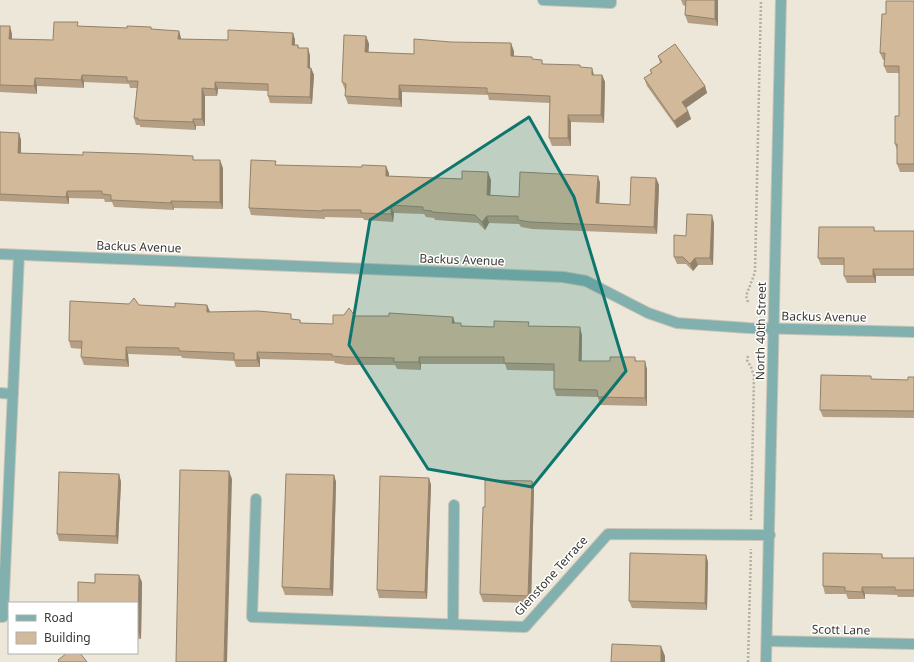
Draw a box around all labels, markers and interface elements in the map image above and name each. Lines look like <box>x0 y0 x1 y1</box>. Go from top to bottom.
street label: Backus Avenue <box>96 237 182 256</box>
street label: Backus Avenue <box>419 250 505 269</box>
street label: North 40th Street <box>751 281 770 380</box>
street label: Backus Avenue <box>781 307 867 326</box>
street label: Glenstone Terrace <box>510 532 591 619</box>
legend <box>8 602 138 654</box>
text: Road <box>44 609 73 626</box>
street label: Scott Lane <box>812 620 871 639</box>
text: Building <box>44 629 91 646</box>

